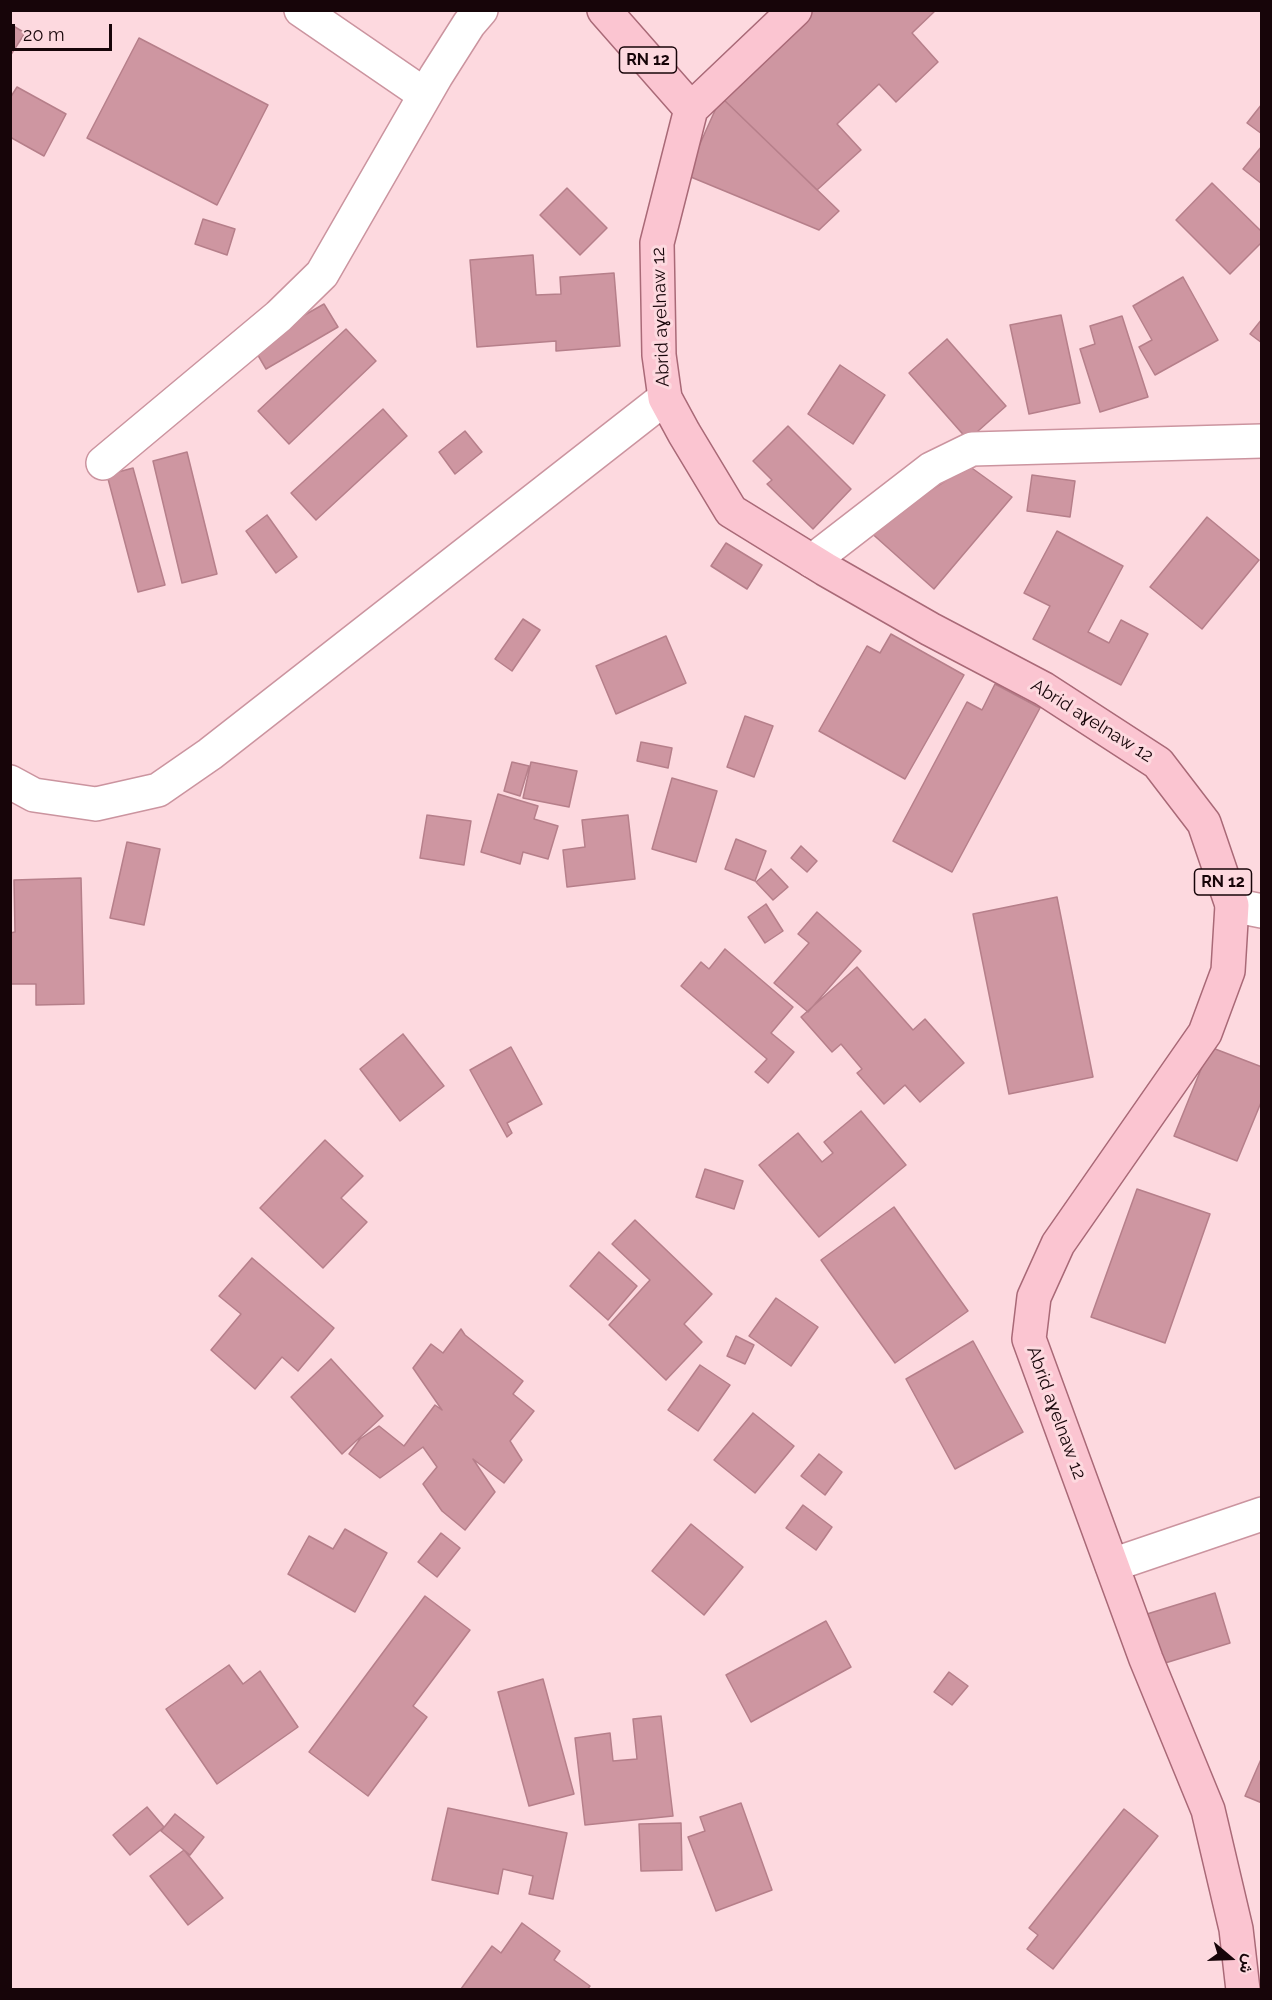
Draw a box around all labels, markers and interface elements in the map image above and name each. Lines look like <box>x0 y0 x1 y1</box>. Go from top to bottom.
scale bar <box>15 12 116 50</box>
text: 20 m <box>23 24 65 45</box>
road number: RN 12 <box>620 47 676 73</box>
street label: Abrid aɣelnaw 12 <box>648 247 674 387</box>
street label: Abrid aɣelnaw 12 <box>1027 675 1157 767</box>
road number: RN 12 <box>1194 869 1252 895</box>
street label: Abrid aɣelnaw 12 <box>1022 1344 1090 1482</box>
north arrow <box>1200 1928 1260 1988</box>
text: ش <box>1235 1952 1260 1976</box>

